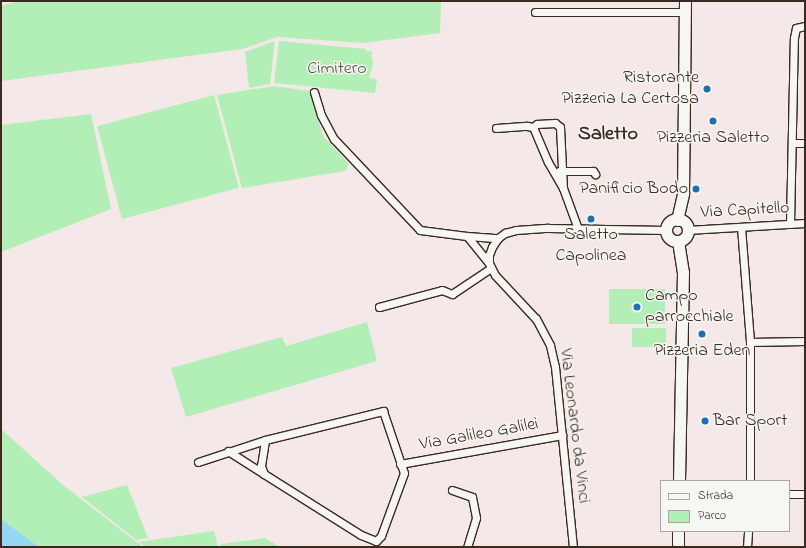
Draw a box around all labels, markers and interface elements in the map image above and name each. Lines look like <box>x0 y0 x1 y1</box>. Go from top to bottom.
park label: Cimitero <box>307 58 367 80</box>
place label: Ristorante Pizzeria La Certosa <box>562 68 699 110</box>
marker: Ristorante Pizzeria La Certosa <box>702 84 712 94</box>
marker: Pizzeria Saletto <box>708 116 718 126</box>
district label: Saletto <box>578 122 638 146</box>
place label: Pizzeria Saletto <box>657 127 769 149</box>
place label: Panificio Bodo <box>579 178 688 200</box>
marker: Panificio Bodo <box>691 184 701 194</box>
street label: Via Capitello <box>700 198 790 224</box>
marker: Saletto Capolinea <box>586 214 596 224</box>
place label: Saletto Capolinea <box>555 225 627 268</box>
place label: Campo parrocchiale <box>645 286 734 328</box>
marker: Campo parrocchiale <box>632 302 642 312</box>
marker: Pizzeria Eden <box>697 329 707 339</box>
place label: Pizzeria Eden <box>654 340 750 362</box>
street label: Via Leonardo da Vinci <box>554 347 594 505</box>
place label: Bar Sport <box>713 410 787 432</box>
street label: Via Galileo Galilei <box>418 414 540 456</box>
marker: Bar Sport <box>700 416 710 426</box>
legend <box>660 480 790 532</box>
text: Strada <box>698 487 733 505</box>
text: Parco <box>698 507 726 525</box>

